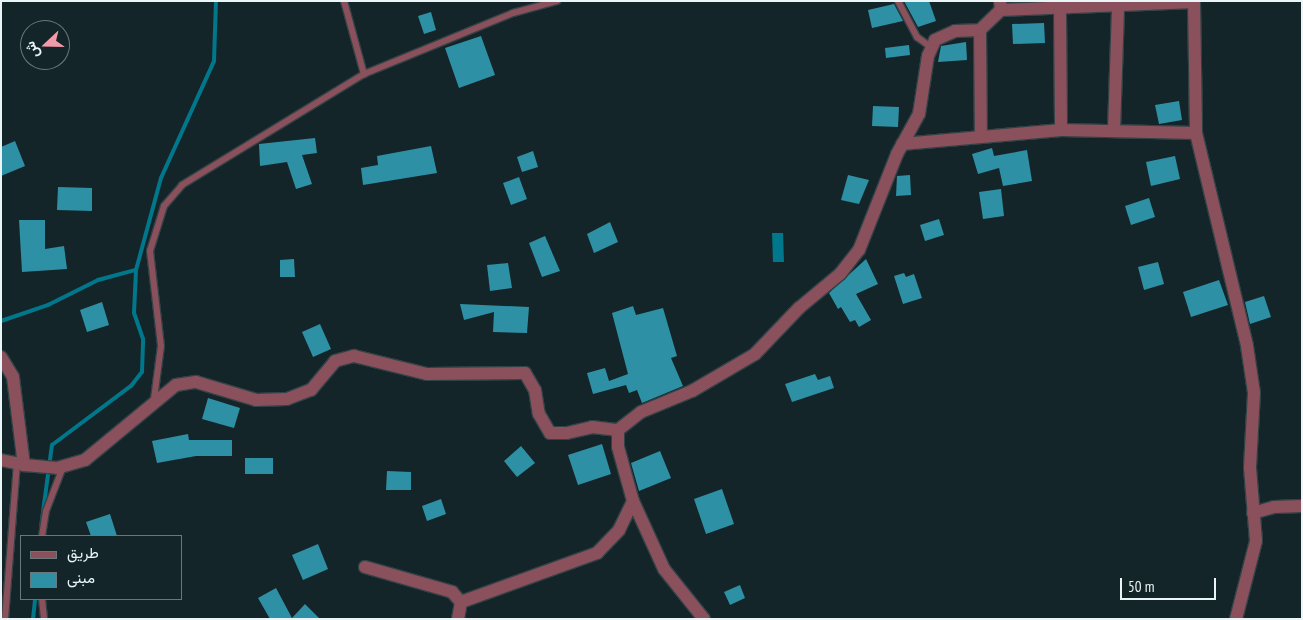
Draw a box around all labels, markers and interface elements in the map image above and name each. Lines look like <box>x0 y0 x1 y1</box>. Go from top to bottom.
north arrow <box>20 20 70 70</box>
text: ش <box>21 39 43 61</box>
legend <box>20 535 182 600</box>
text: طريق <box>67 543 99 562</box>
text: مبنى <box>67 568 95 587</box>
scale bar <box>1123 568 1219 600</box>
text: 50 m <box>1128 577 1154 596</box>

